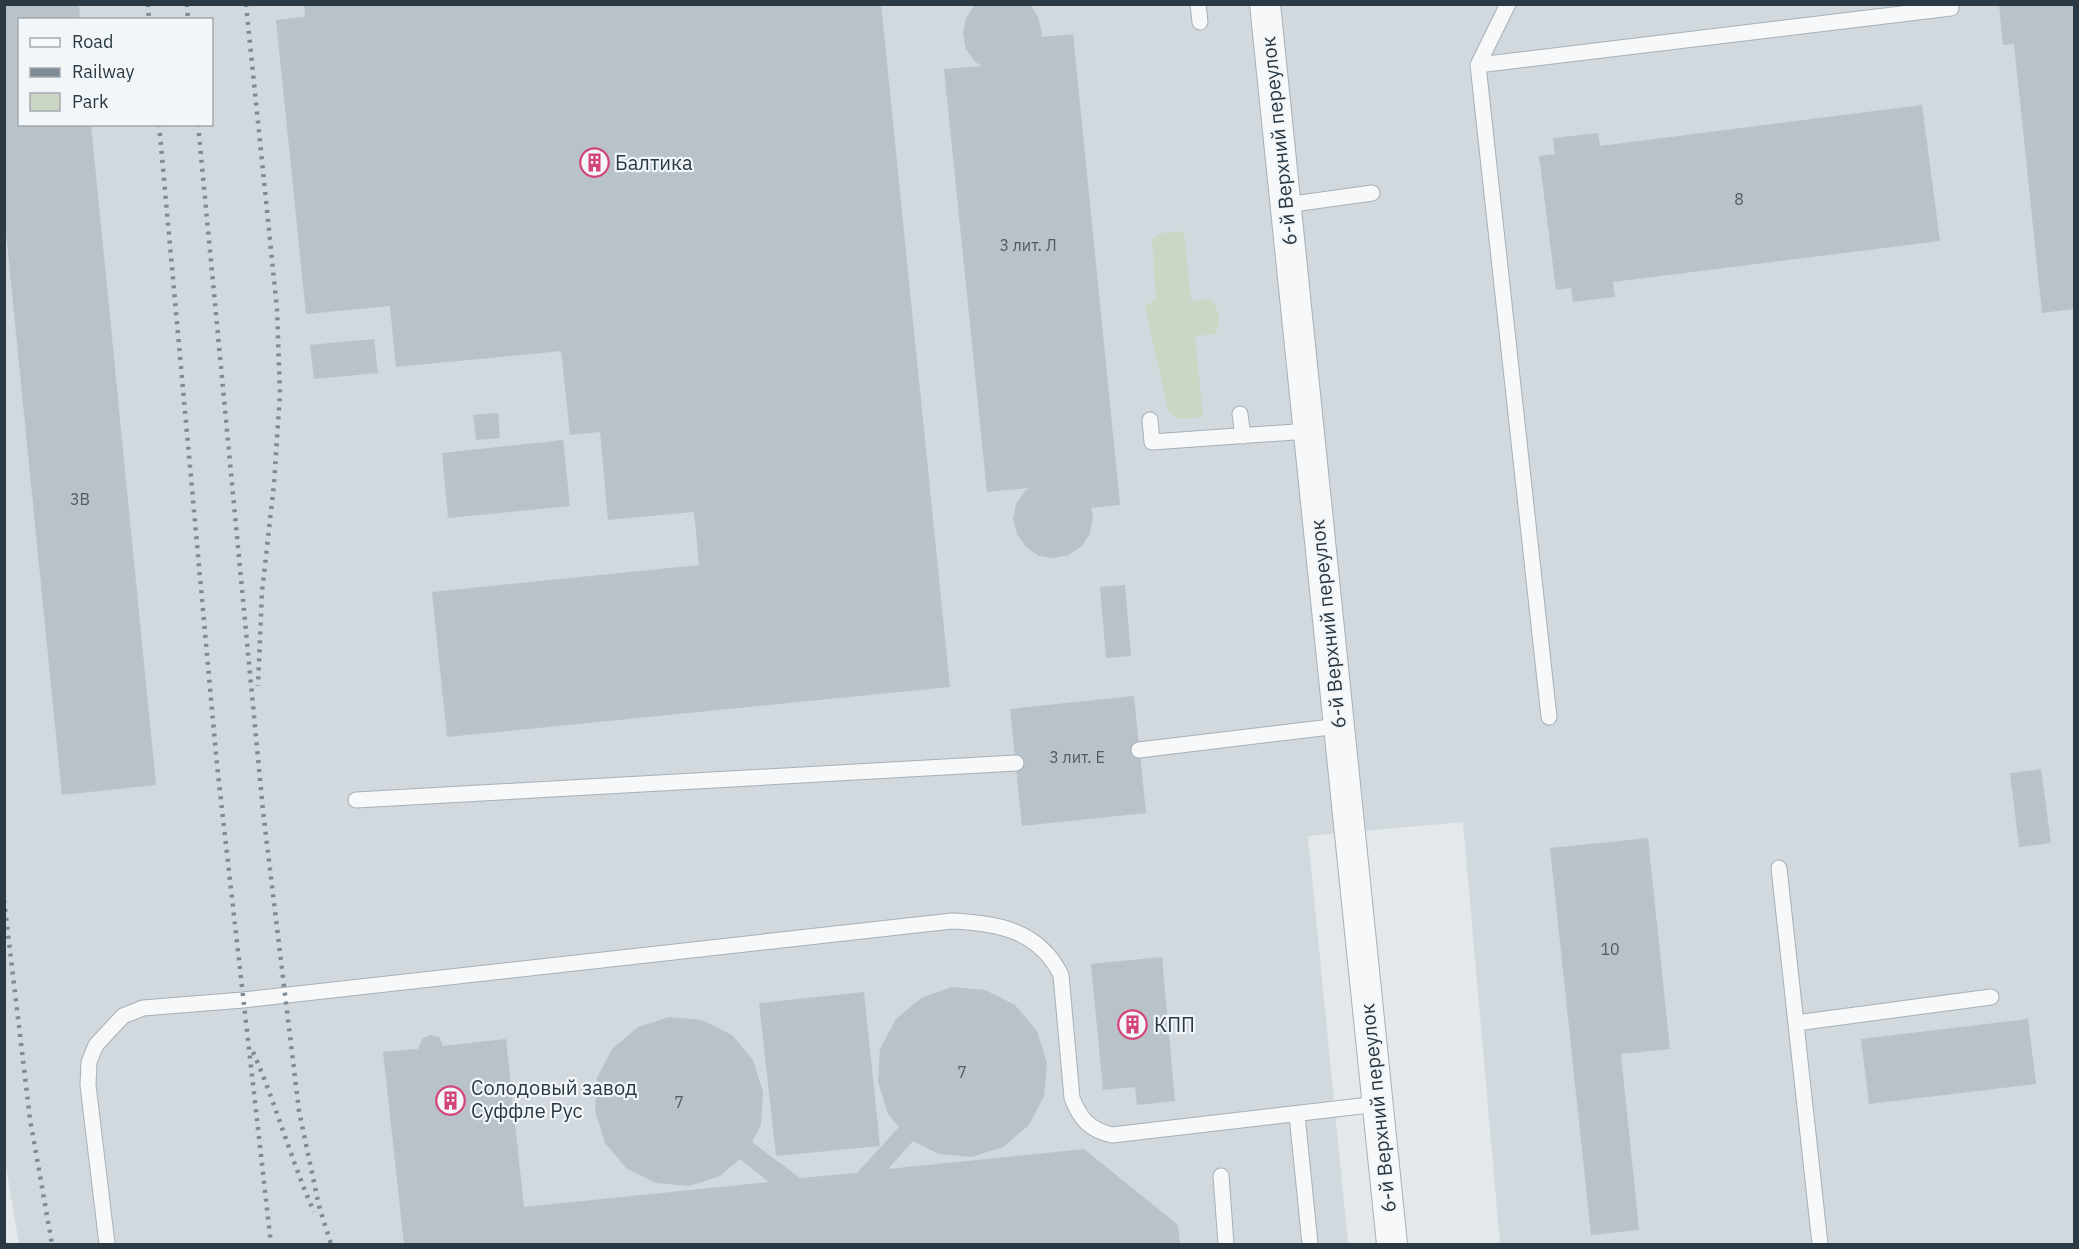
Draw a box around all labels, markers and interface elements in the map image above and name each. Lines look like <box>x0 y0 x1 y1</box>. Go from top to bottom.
legend <box>18 18 213 126</box>
text: Road <box>72 30 113 53</box>
street label: 6-й Верхний переулок <box>1254 35 1303 247</box>
text: Railway <box>72 60 134 83</box>
text: Park <box>72 90 109 113</box>
building icon: Балтика <box>578 147 610 179</box>
place label: Балтика <box>615 149 693 176</box>
house number: 8 <box>1734 189 1744 209</box>
house number: 3 лит. Л <box>999 235 1057 255</box>
house number: 3В <box>70 489 90 509</box>
street label: 6-й Верхний переулок <box>1303 518 1352 730</box>
house number: 3 лит. Е <box>1049 747 1105 767</box>
house number: 10 <box>1600 939 1620 959</box>
street label: 6-й Верхний переулок <box>1353 1002 1402 1214</box>
building icon: КПП <box>1117 1009 1149 1041</box>
place label: КПП <box>1154 1011 1195 1038</box>
house number: 7 <box>957 1062 967 1082</box>
place label: Солодовый завод Суффле Рус <box>471 1074 637 1124</box>
building icon: Солодовый завод Суффле Рус <box>434 1084 466 1116</box>
house number: 7 <box>674 1092 684 1112</box>

